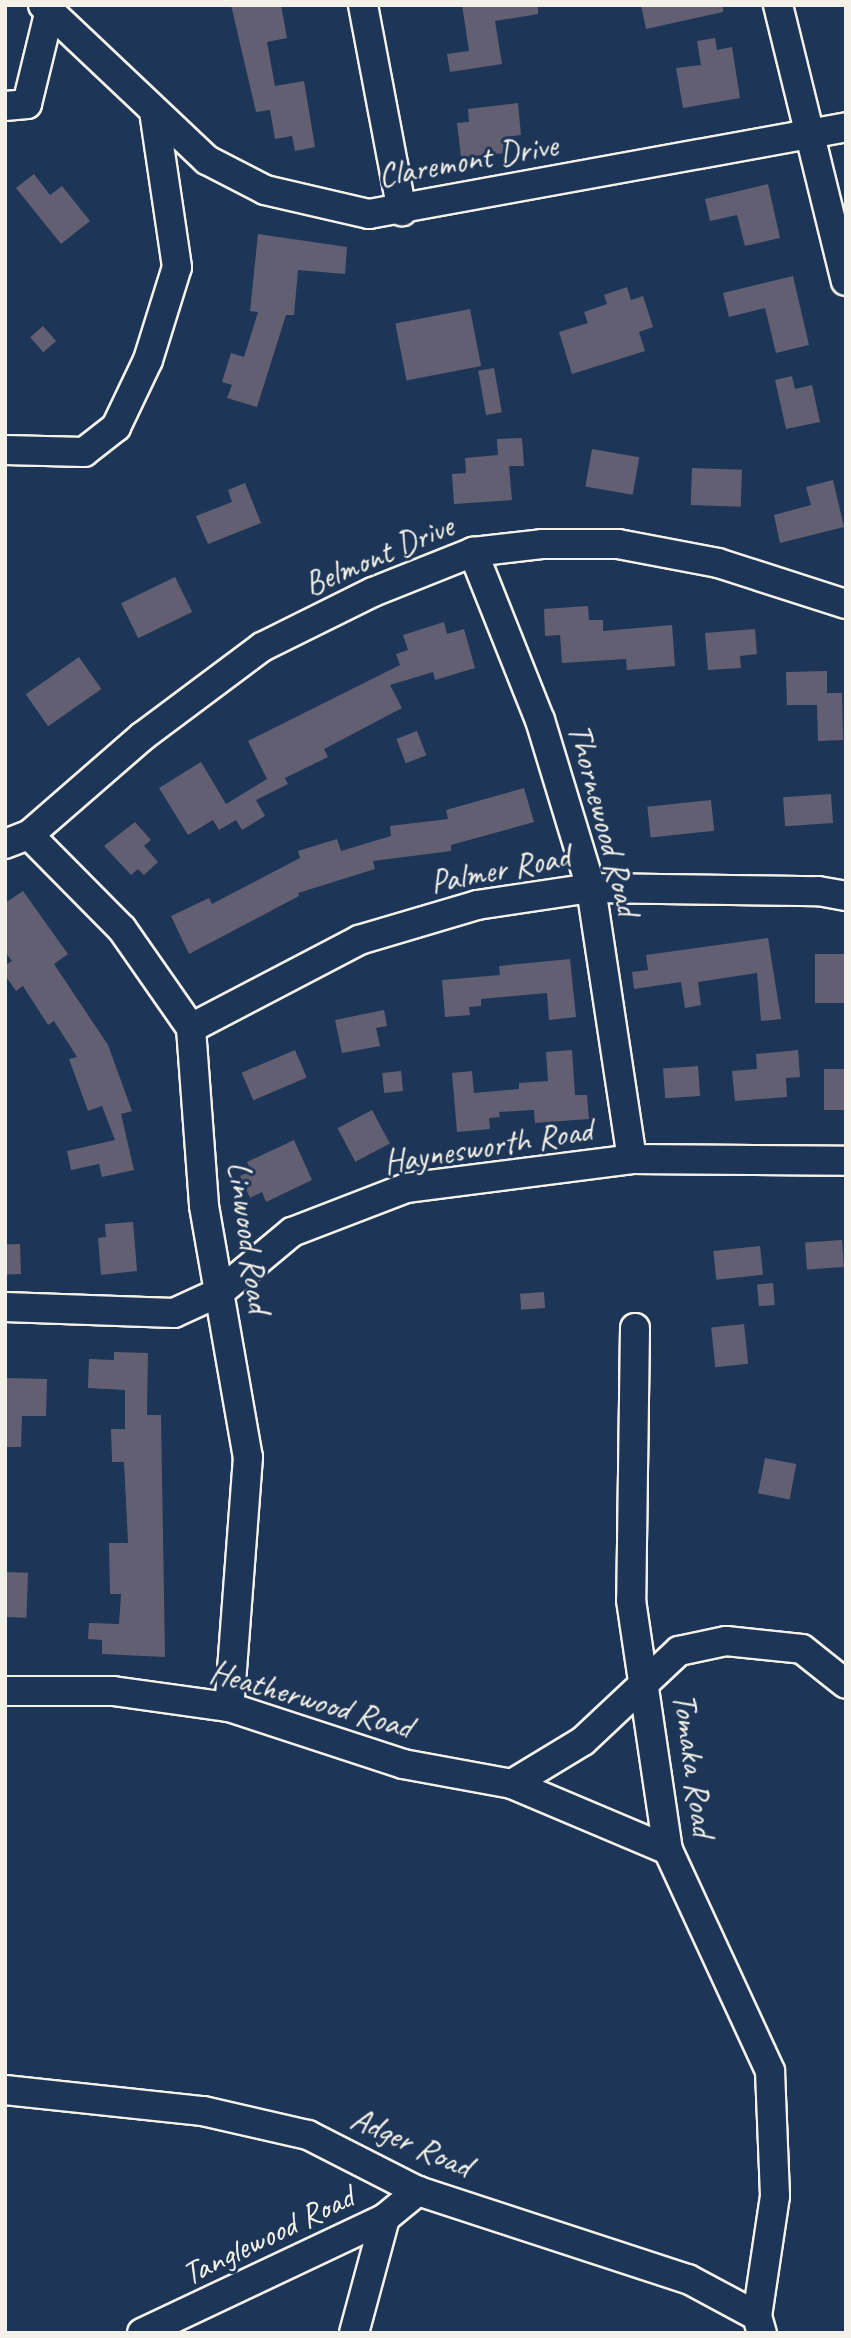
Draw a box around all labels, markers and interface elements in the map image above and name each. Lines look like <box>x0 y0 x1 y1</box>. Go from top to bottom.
street label: Claremont Drive <box>375 126 561 196</box>
street label: Belmont Drive <box>298 507 460 605</box>
street label: Thornewood Road <box>558 720 648 920</box>
street label: Palmer Road <box>427 837 573 903</box>
street label: Haynesworth Road <box>381 1111 595 1183</box>
street label: Linwood Road <box>218 1159 278 1315</box>
street label: Heatherwood Road <box>206 1652 416 1748</box>
street label: Tomaka Road <box>663 1691 723 1839</box>
street label: Adger Road <box>345 2099 477 2187</box>
street label: Tanglewood Road <box>176 2177 360 2295</box>

